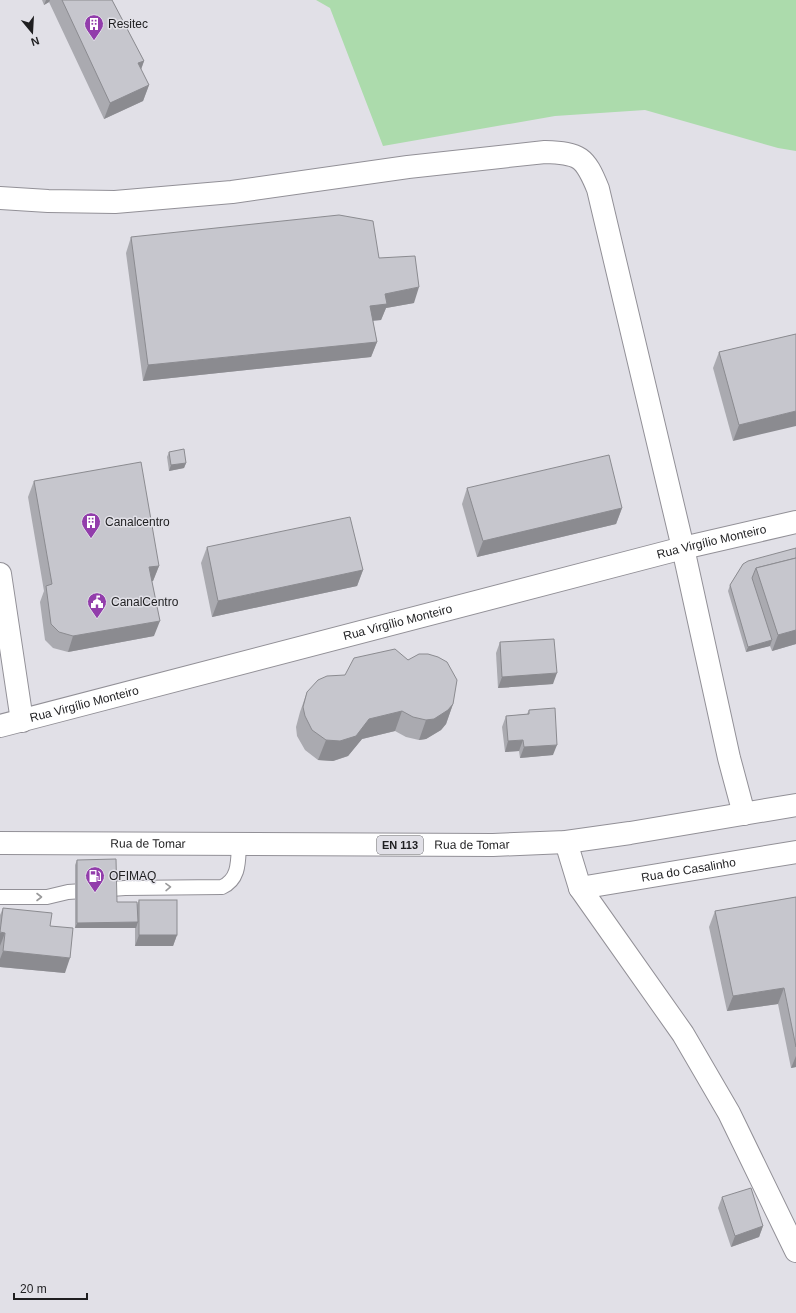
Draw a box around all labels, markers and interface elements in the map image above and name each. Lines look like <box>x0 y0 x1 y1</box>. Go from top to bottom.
north arrow <box>12 12 52 52</box>
building icon: Resitec <box>83 13 105 41</box>
place label: Resitec <box>108 17 148 31</box>
text: N <box>29 35 41 48</box>
building icon: Canalcentro <box>80 511 102 539</box>
place label: Canalcentro <box>105 515 170 529</box>
street label: Rua Virgílio Monteiro <box>655 522 768 562</box>
public building icon: CanalCentro <box>86 591 108 619</box>
place label: CanalCentro <box>111 595 179 609</box>
street label: Rua Virgílio Monteiro <box>342 601 454 643</box>
street label: Rua Virgílio Monteiro <box>28 683 140 725</box>
street label: Rua de Tomar <box>110 836 186 851</box>
road number: EN 113 <box>377 836 423 854</box>
street label: Rua de Tomar <box>434 837 510 852</box>
street label: Rua do Casalinho <box>640 855 737 885</box>
fuel station icon: OFIMAQ <box>84 865 106 893</box>
place label: OFIMAQ <box>109 869 156 883</box>
one-way arrow <box>165 883 171 891</box>
one-way arrow <box>36 893 42 901</box>
scale bar <box>14 1275 87 1301</box>
text: 20 m <box>20 1282 47 1296</box>

